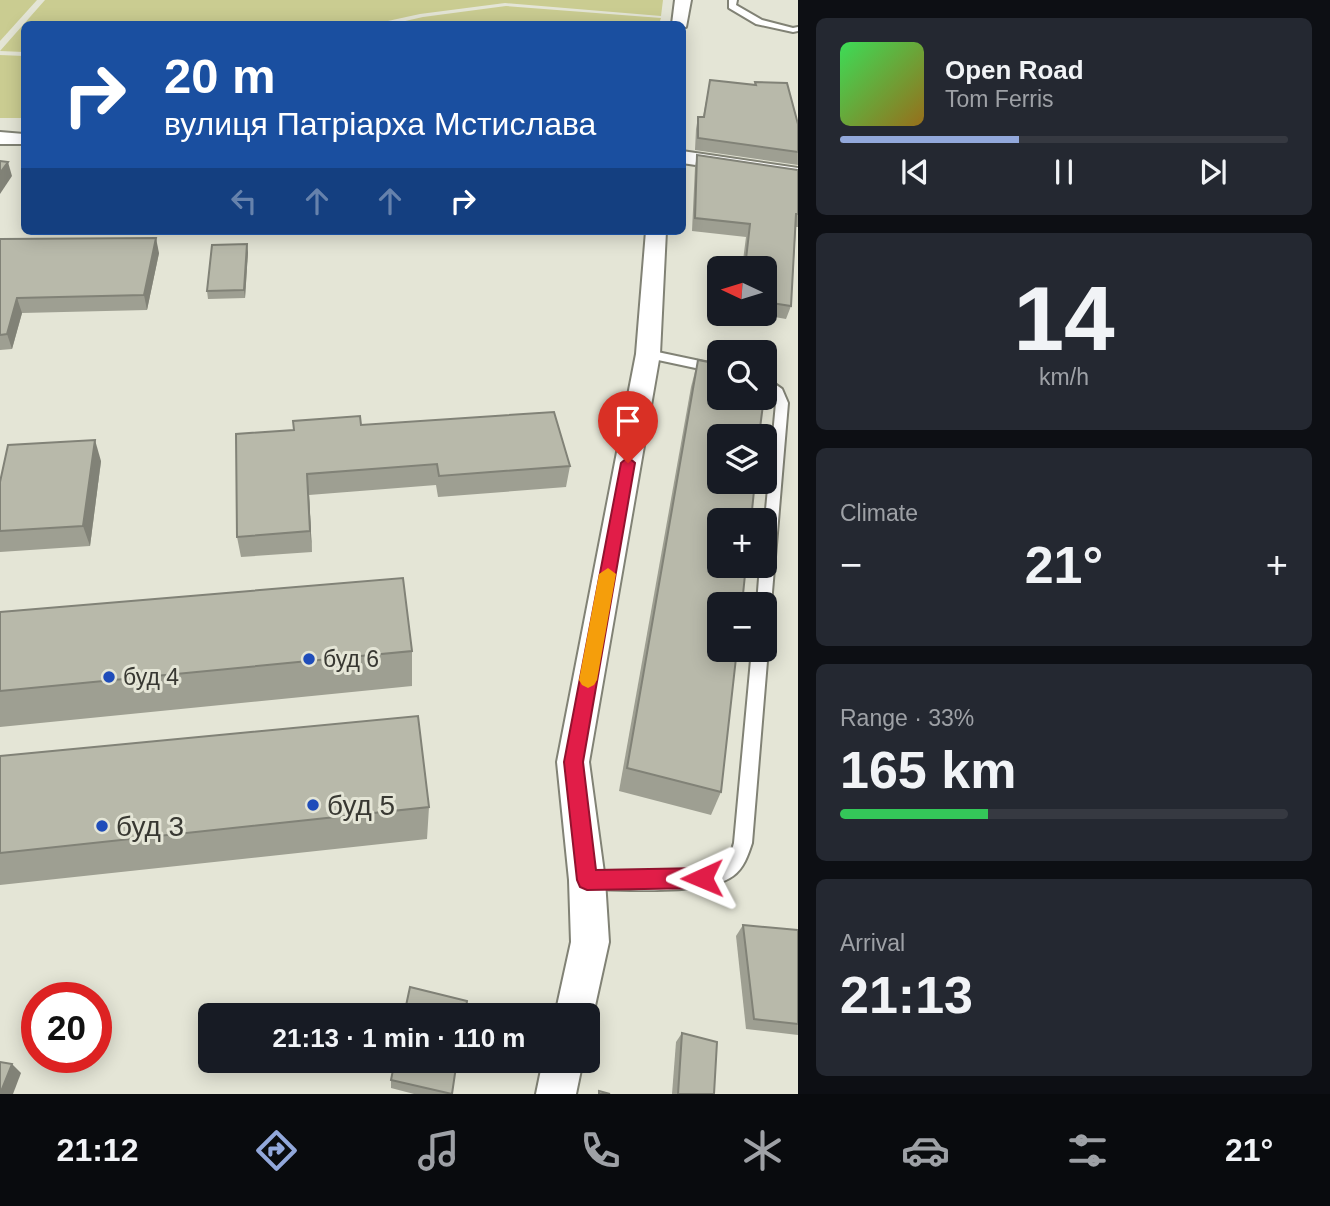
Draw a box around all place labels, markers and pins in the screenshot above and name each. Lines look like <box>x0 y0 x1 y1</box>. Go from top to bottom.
pin <box>598 391 658 463</box>
place label: буд 6 <box>323 646 379 672</box>
marker: буд 6 <box>301 651 317 667</box>
place label: буд 4 <box>123 664 179 690</box>
marker: буд 4 <box>101 669 117 685</box>
place label: буд 5 <box>327 790 395 821</box>
marker: буд 5 <box>305 797 321 813</box>
place label: буд 3 <box>116 811 184 842</box>
marker: буд 3 <box>94 818 110 834</box>

